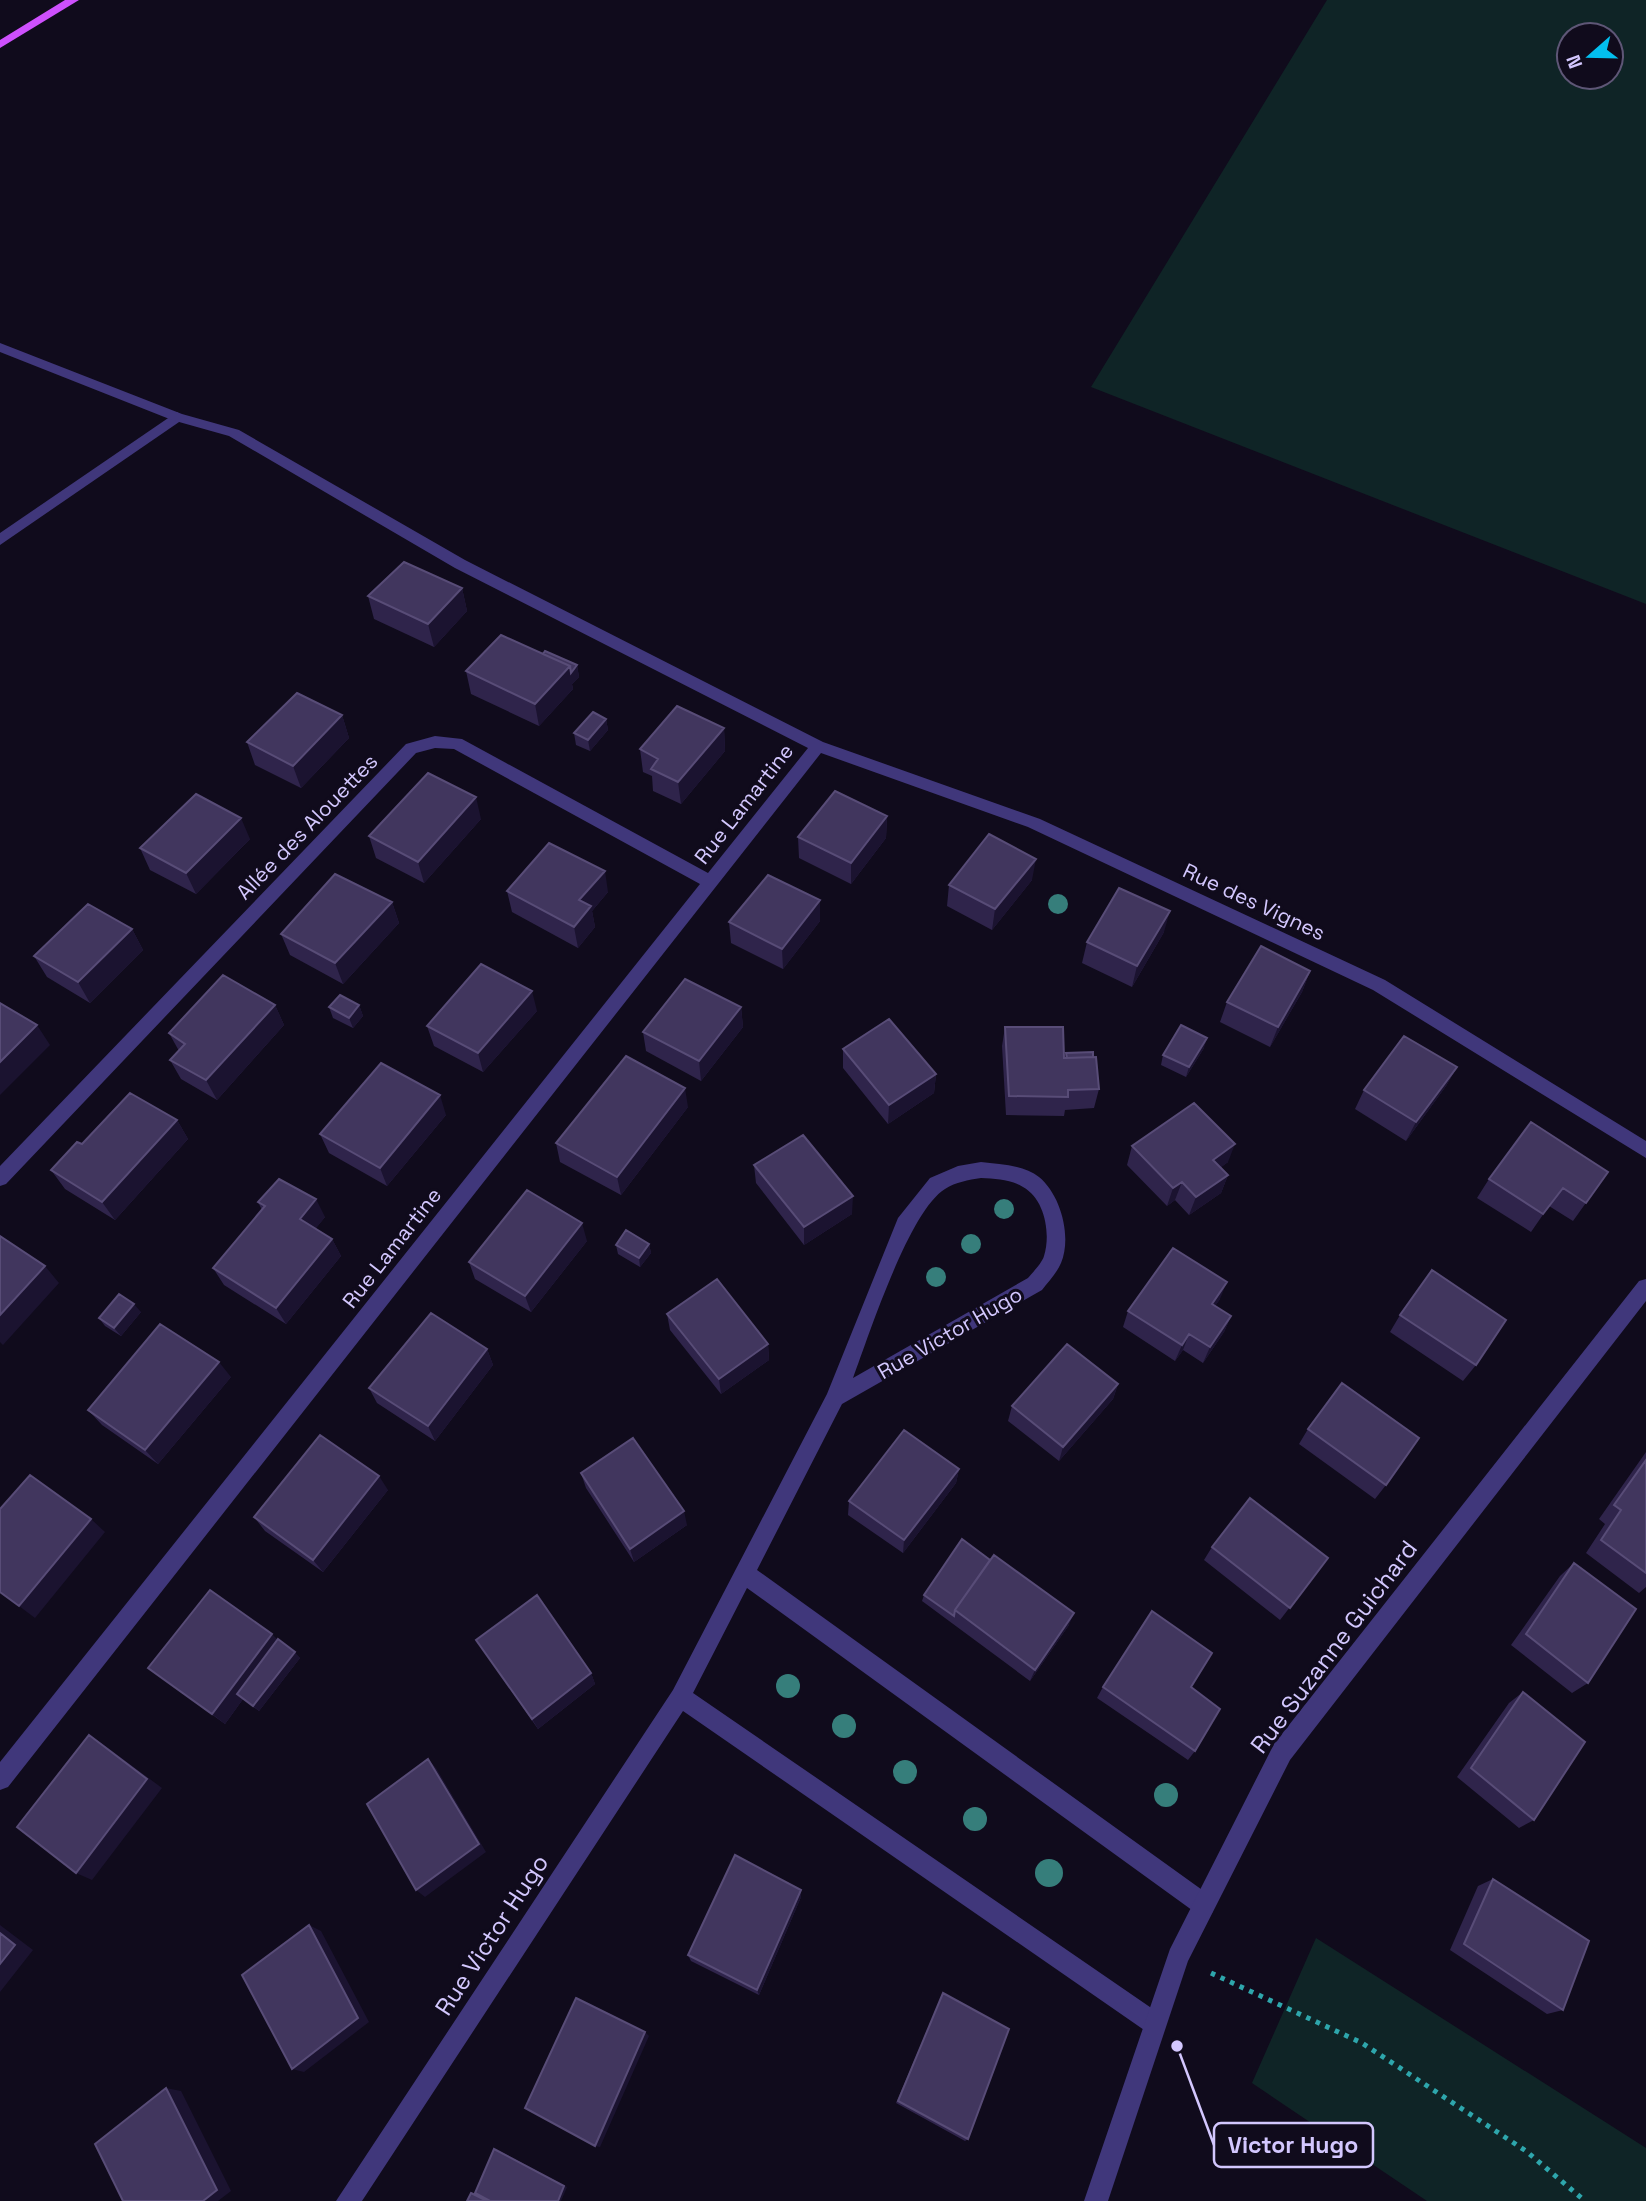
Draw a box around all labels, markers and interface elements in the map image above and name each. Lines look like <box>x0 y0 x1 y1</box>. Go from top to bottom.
north arrow <box>1555 21 1625 91</box>
text: N <box>1561 51 1588 72</box>
street label: Rue Lamartine <box>688 738 799 869</box>
street label: Allée des Alouettes <box>230 748 383 905</box>
street label: Rue des Vignes <box>1179 857 1330 946</box>
street label: Rue Lamartine <box>336 1182 447 1313</box>
street label: Rue Victor Hugo <box>873 1280 1027 1385</box>
street label: Rue Suzanne Guichard <box>1243 1534 1424 1759</box>
street label: Rue Victor Hugo <box>428 1848 555 2021</box>
callout: Victor Hugo <box>1214 2123 1373 2167</box>
text: Victor Hugo <box>1228 2130 1358 2160</box>

